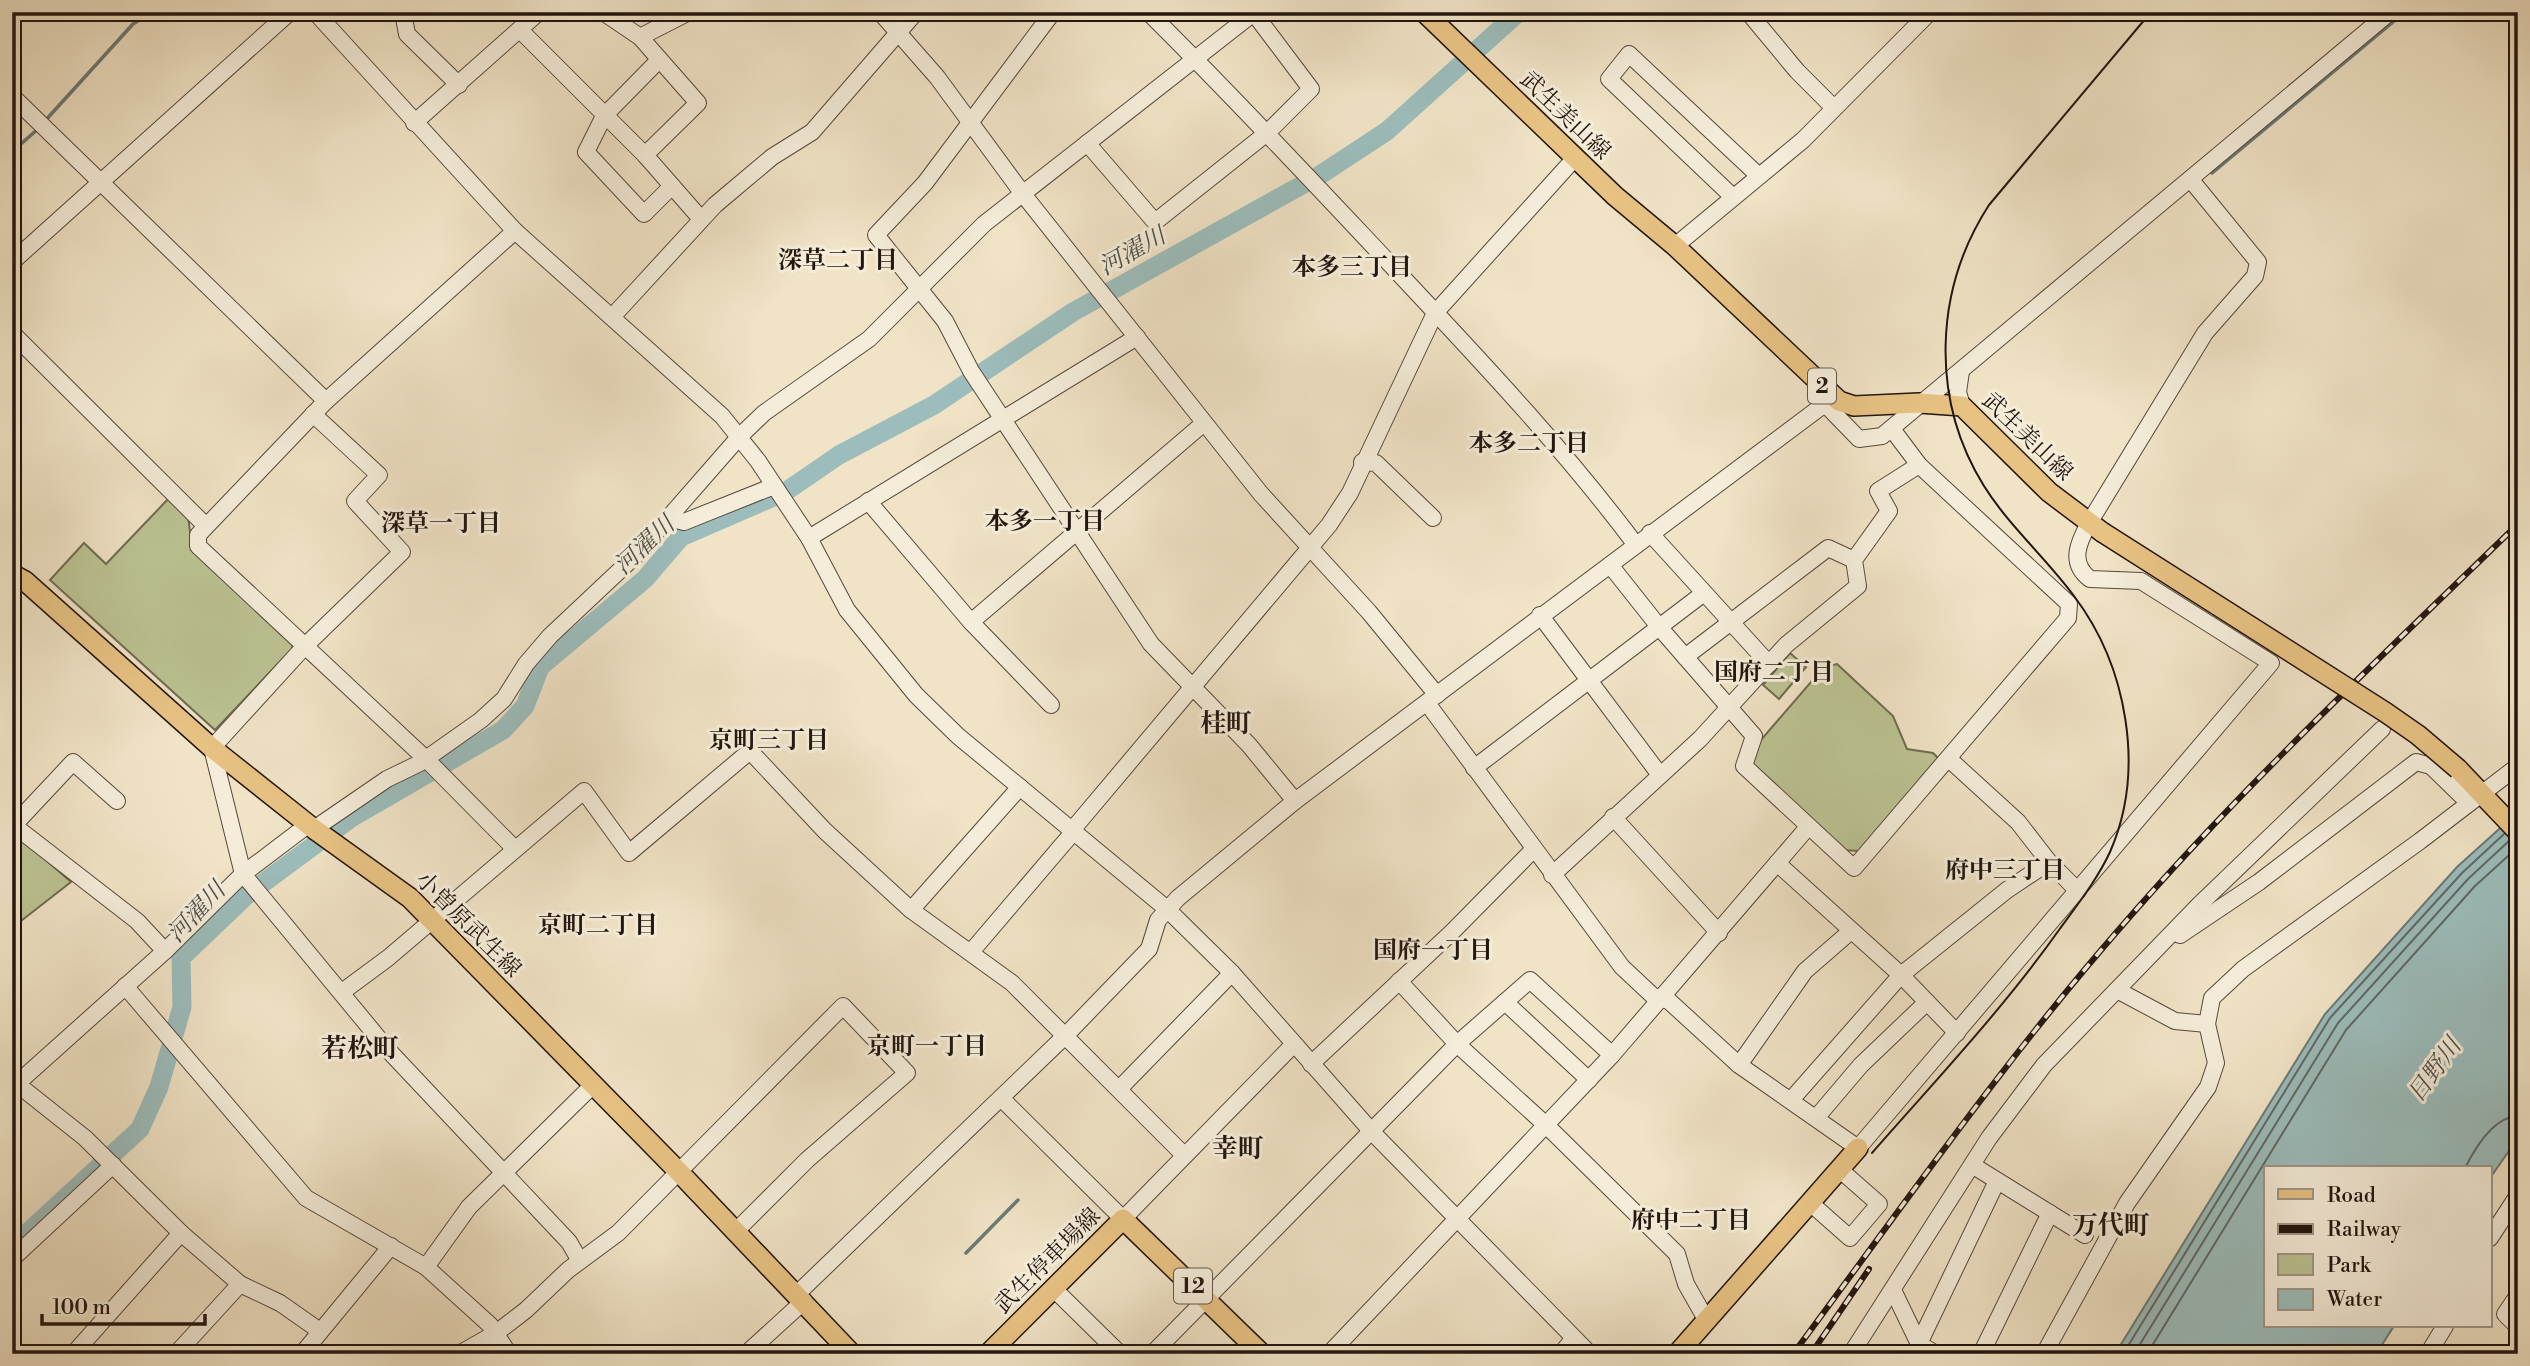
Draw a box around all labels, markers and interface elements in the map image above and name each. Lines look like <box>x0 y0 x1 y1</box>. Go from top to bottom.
street label: 武生美山線 <box>1514 66 1616 166</box>
water label: 河濯川 <box>1094 220 1174 282</box>
district label: 深草二丁目 <box>778 246 898 276</box>
district label: 本多三丁目 <box>1292 253 1412 283</box>
road number: 2 <box>1808 368 1836 404</box>
street label: 武生美山線 <box>1976 387 2078 487</box>
district label: 本多二丁目 <box>1469 429 1589 459</box>
district label: 本多一丁目 <box>985 507 1105 537</box>
water label: 河濯川 <box>608 508 683 581</box>
district label: 深草一丁目 <box>381 509 501 539</box>
district label: 国府二丁目 <box>1714 658 1834 688</box>
district label: 桂町 <box>1200 708 1252 740</box>
district label: 京町三丁目 <box>709 726 829 756</box>
district label: 府中三丁目 <box>1945 856 2065 886</box>
street label: 小曽原武生線 <box>410 866 527 983</box>
water label: 河濯川 <box>161 874 234 949</box>
district label: 京町二丁目 <box>538 911 658 941</box>
district label: 国府一丁目 <box>1373 936 1493 966</box>
water label: 日野川 <box>2402 1030 2470 1109</box>
district label: 京町一丁目 <box>867 1032 987 1062</box>
district label: 若松町 <box>321 1033 399 1065</box>
district label: 幸町 <box>1212 1133 1264 1165</box>
legend <box>2264 1166 2492 1328</box>
text: Road <box>2327 1183 2376 1209</box>
street label: 武生停車場線 <box>989 1202 1106 1319</box>
district label: 府中二丁目 <box>1631 1206 1751 1236</box>
district label: 万代町 <box>2072 1210 2150 1242</box>
text: Railway <box>2327 1217 2402 1243</box>
text: Park <box>2327 1253 2372 1279</box>
road number: 12 <box>1174 1268 1212 1304</box>
scale bar <box>42 1282 205 1326</box>
text: Water <box>2326 1287 2382 1313</box>
text: 100 m <box>52 1295 111 1321</box>

